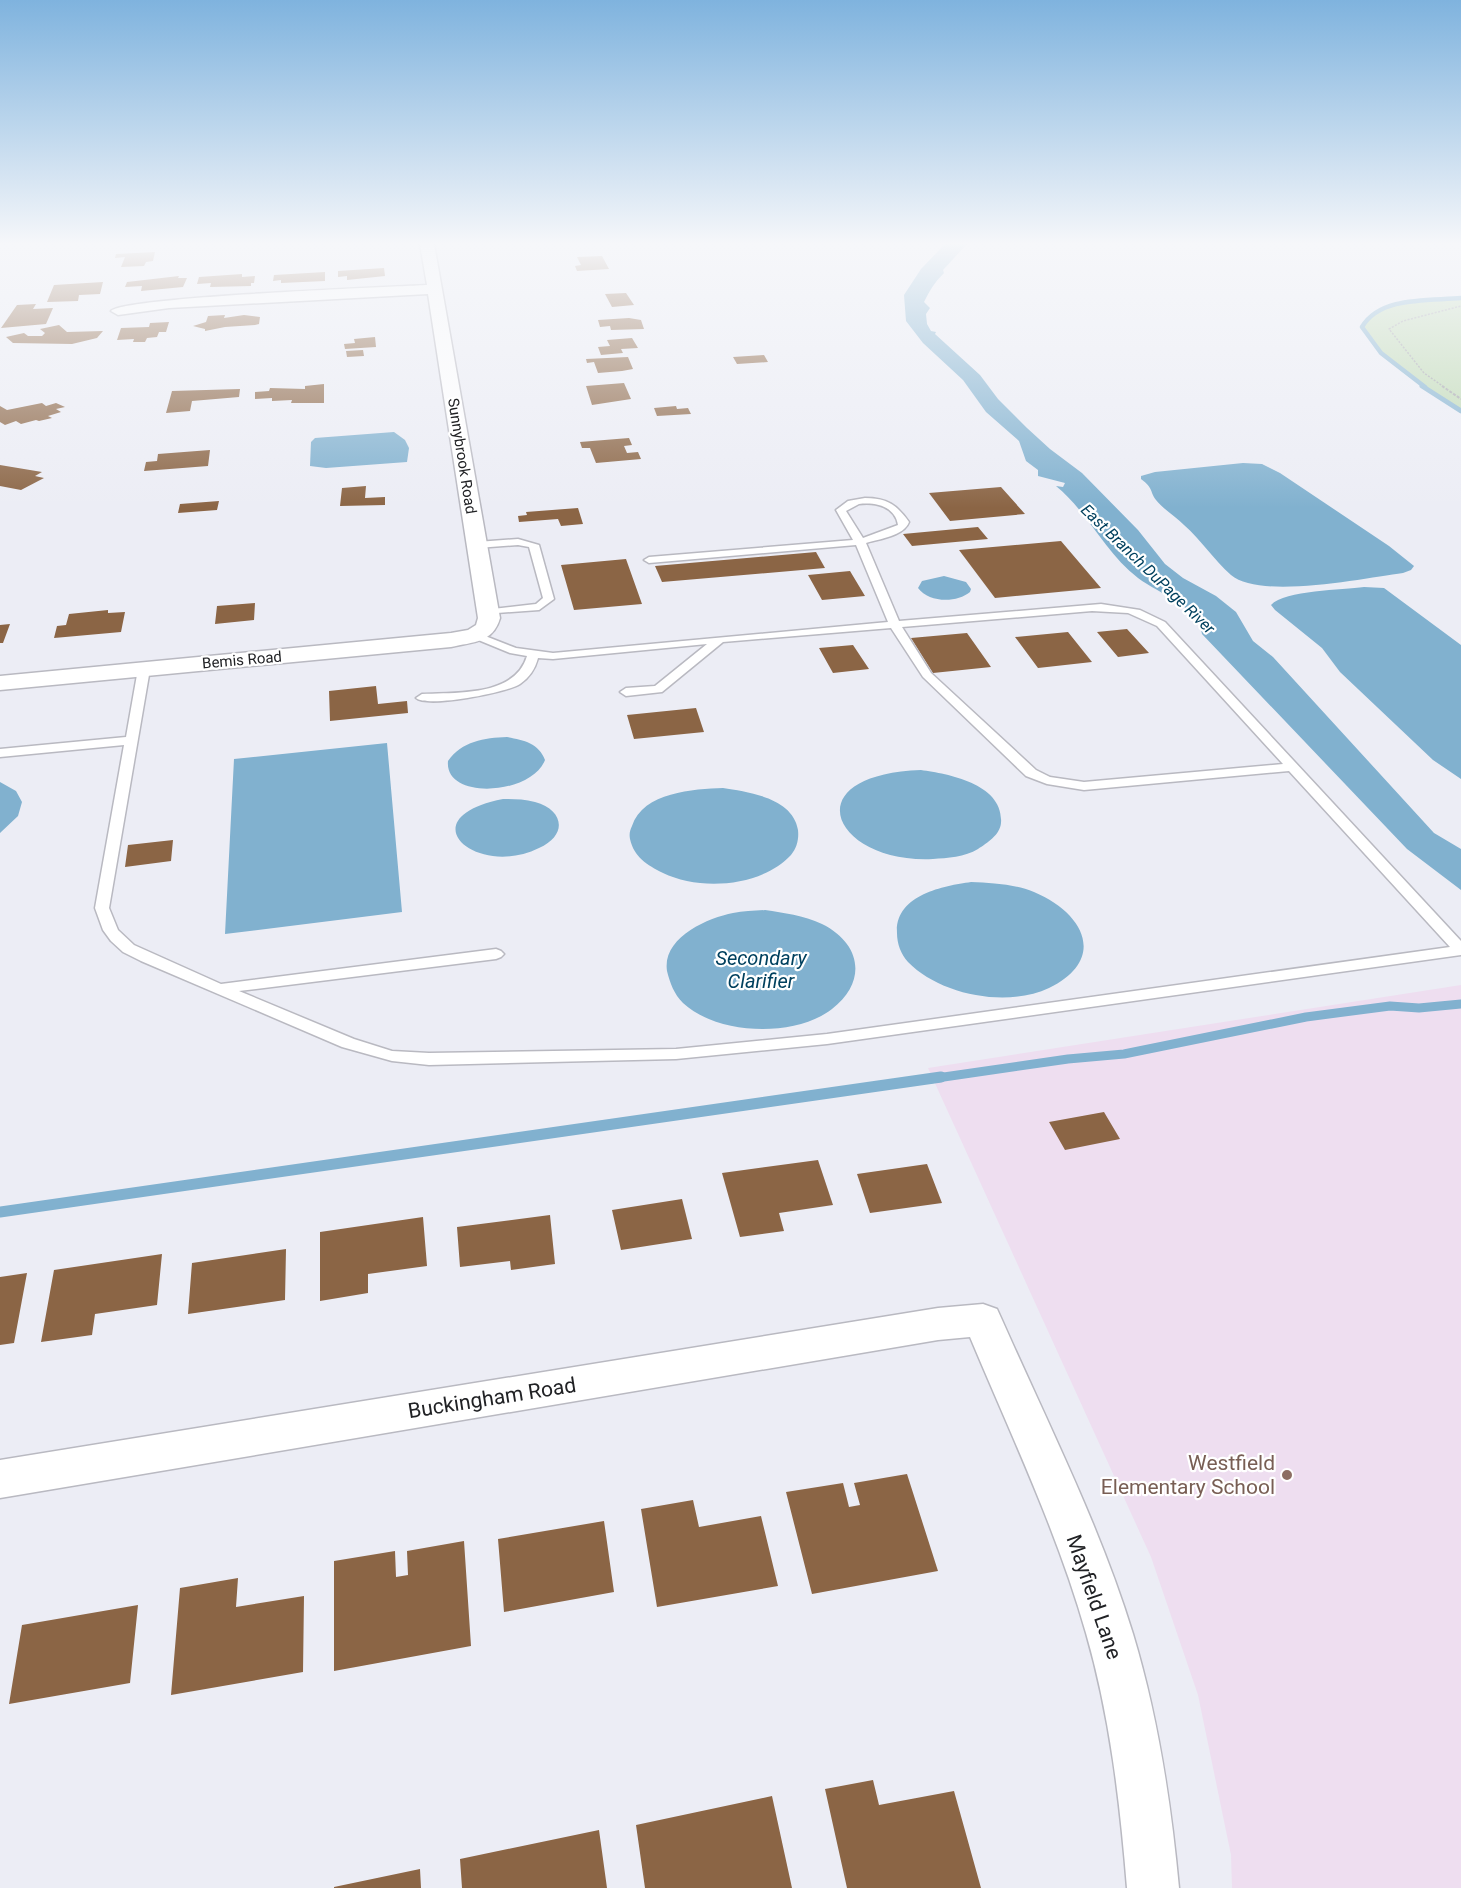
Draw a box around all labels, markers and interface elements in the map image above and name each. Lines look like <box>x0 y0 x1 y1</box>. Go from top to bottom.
street label: Sunnybrook Road <box>444 397 480 515</box>
water label: East Branch DuPage River <box>1077 500 1219 638</box>
street label: Bemis Road <box>201 648 283 672</box>
water label: Secondary Clarifier <box>715 946 807 993</box>
street label: Buckingham Road <box>406 1373 578 1423</box>
place label: Westfield Elementary School <box>1101 1451 1275 1499</box>
marker: Westfield Elementary School <box>1280 1468 1294 1482</box>
street label: Mayfield Lane <box>1062 1532 1126 1662</box>

